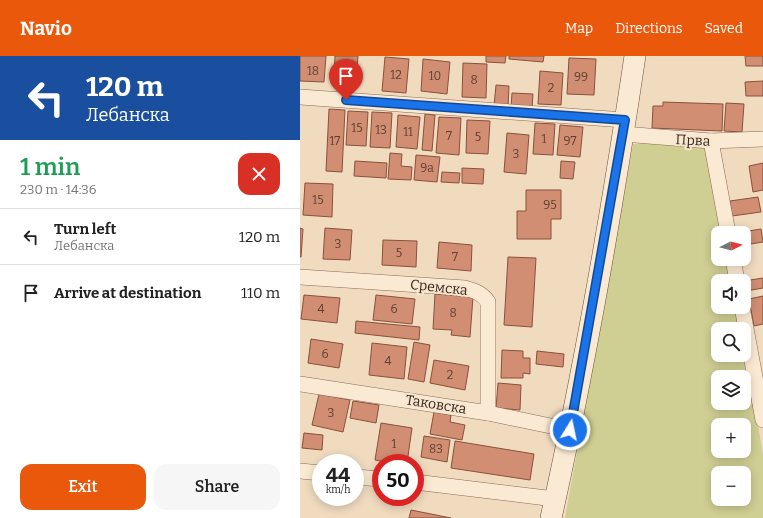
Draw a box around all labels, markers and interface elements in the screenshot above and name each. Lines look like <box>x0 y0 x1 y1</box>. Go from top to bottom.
text: Navio <box>20 17 72 40</box>
text: Map <box>565 20 593 37</box>
text: Directions <box>615 20 683 37</box>
text: Saved <box>705 20 743 37</box>
pin <box>329 59 363 100</box>
house number: 18 <box>307 64 319 78</box>
icon: arrive <box>335 65 357 87</box>
house number: 12 <box>390 68 402 82</box>
house number: 10 <box>429 69 441 83</box>
text: 120 m <box>86 70 163 103</box>
house number: 99 <box>574 70 588 84</box>
icon: left <box>20 72 72 124</box>
house number: 8 <box>470 73 478 87</box>
house number: 2 <box>548 81 554 95</box>
text: Лебанска <box>86 104 170 126</box>
house number: 15 <box>351 121 363 135</box>
house number: 13 <box>375 123 387 137</box>
house number: 11 <box>403 125 413 139</box>
house number: 7 <box>446 129 452 143</box>
house number: 5 <box>475 130 481 144</box>
street label: Прва <box>675 131 711 150</box>
house number: 1 <box>542 132 547 146</box>
house number: 17 <box>330 134 340 148</box>
house number: 97 <box>564 134 576 148</box>
house number: 3 <box>513 147 520 161</box>
text: 1 min <box>20 153 80 181</box>
button: close <box>238 153 280 195</box>
house number: 9a <box>420 161 434 175</box>
text: 230 m · 14:36 <box>20 182 96 197</box>
house number: 15 <box>312 193 324 207</box>
house number: 95 <box>543 198 557 212</box>
text: Turn left <box>54 220 116 238</box>
icon: left <box>20 226 42 248</box>
north arrow <box>711 226 751 266</box>
map controls <box>711 226 751 506</box>
text: 120 m <box>239 228 280 246</box>
house number: 3 <box>335 237 342 251</box>
text: Лебанска <box>54 238 114 253</box>
house number: 5 <box>396 246 402 260</box>
house number: 7 <box>452 250 458 264</box>
button: sound <box>711 274 751 314</box>
street label: Сремска <box>409 276 469 299</box>
icon: arrive <box>20 282 42 304</box>
text: Arrive at destination <box>54 284 201 302</box>
text: 110 m <box>241 284 280 302</box>
house number: 4 <box>317 302 325 316</box>
house number: 6 <box>390 302 398 316</box>
house number: 8 <box>449 306 457 320</box>
button: search <box>711 322 751 362</box>
house number: 6 <box>321 347 329 361</box>
house number: 4 <box>384 354 392 368</box>
house number: 2 <box>447 368 453 382</box>
button: layers <box>711 370 751 410</box>
street label: Таковска <box>404 391 468 418</box>
house number: 3 <box>328 406 335 420</box>
position arrow <box>549 409 591 451</box>
button: + <box>711 418 751 458</box>
house number: 1 <box>392 437 397 451</box>
house number: 83 <box>429 442 443 456</box>
speed limit sign: 50 <box>372 454 424 506</box>
text: 44 <box>326 463 350 487</box>
button: Exit <box>20 464 146 510</box>
button: Share <box>154 464 280 510</box>
button: − <box>711 466 751 506</box>
text: km/h <box>326 484 350 496</box>

